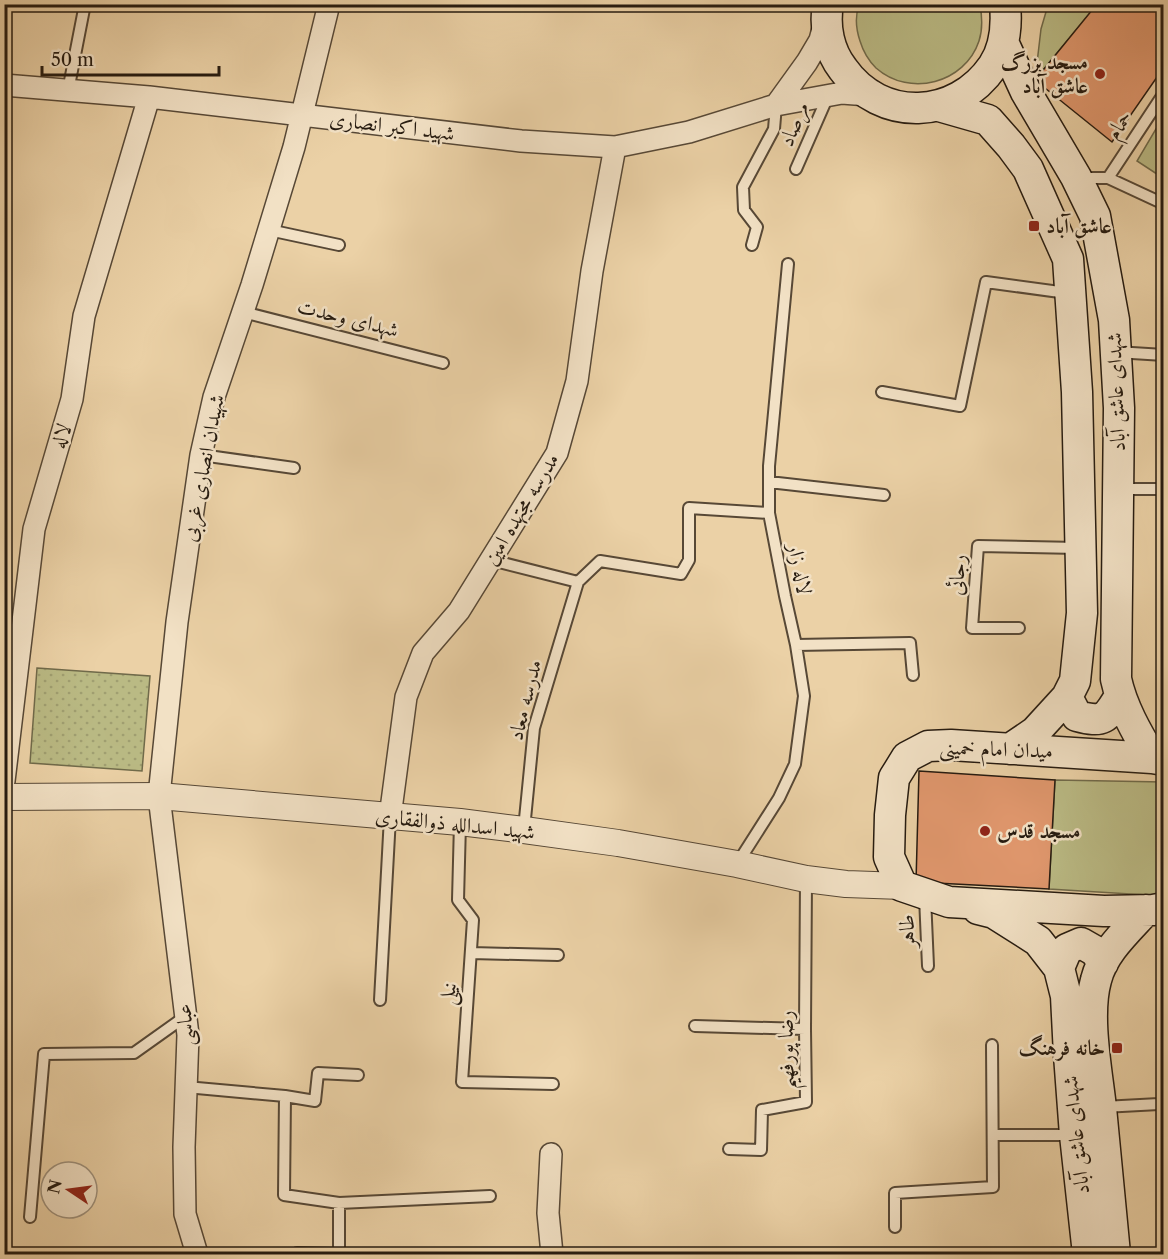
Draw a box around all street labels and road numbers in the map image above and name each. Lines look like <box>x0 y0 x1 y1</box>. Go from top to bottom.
street label: مرصاد <box>773 98 817 151</box>
street label: شهید اکبر انصاری <box>328 105 456 148</box>
street label: حمام <box>1100 105 1142 147</box>
street label: شهدای وحدت <box>294 293 401 344</box>
street label: شهدای عاشق آباد <box>1101 332 1132 452</box>
street label: شهیدان انصاری غربی <box>176 392 232 544</box>
street label: لاله <box>45 420 76 451</box>
street label: مدرسه مجتهده امین <box>477 448 565 570</box>
street label: لاله زار <box>783 539 818 597</box>
street label: رجائی <box>943 553 970 596</box>
street label: مدرسه معاد <box>502 657 547 743</box>
street label: میدان امام خمینی <box>939 734 1053 769</box>
street label: شهید اسدالله ذوالفقاری <box>374 803 536 846</box>
street label: طاهر <box>893 914 921 950</box>
street label: نیلی <box>434 982 465 1007</box>
street label: عباسی <box>171 1003 201 1047</box>
street label: رضا پورفهیم <box>772 1010 808 1090</box>
street label: شهدای عاشق آباد <box>1057 1074 1096 1196</box>

